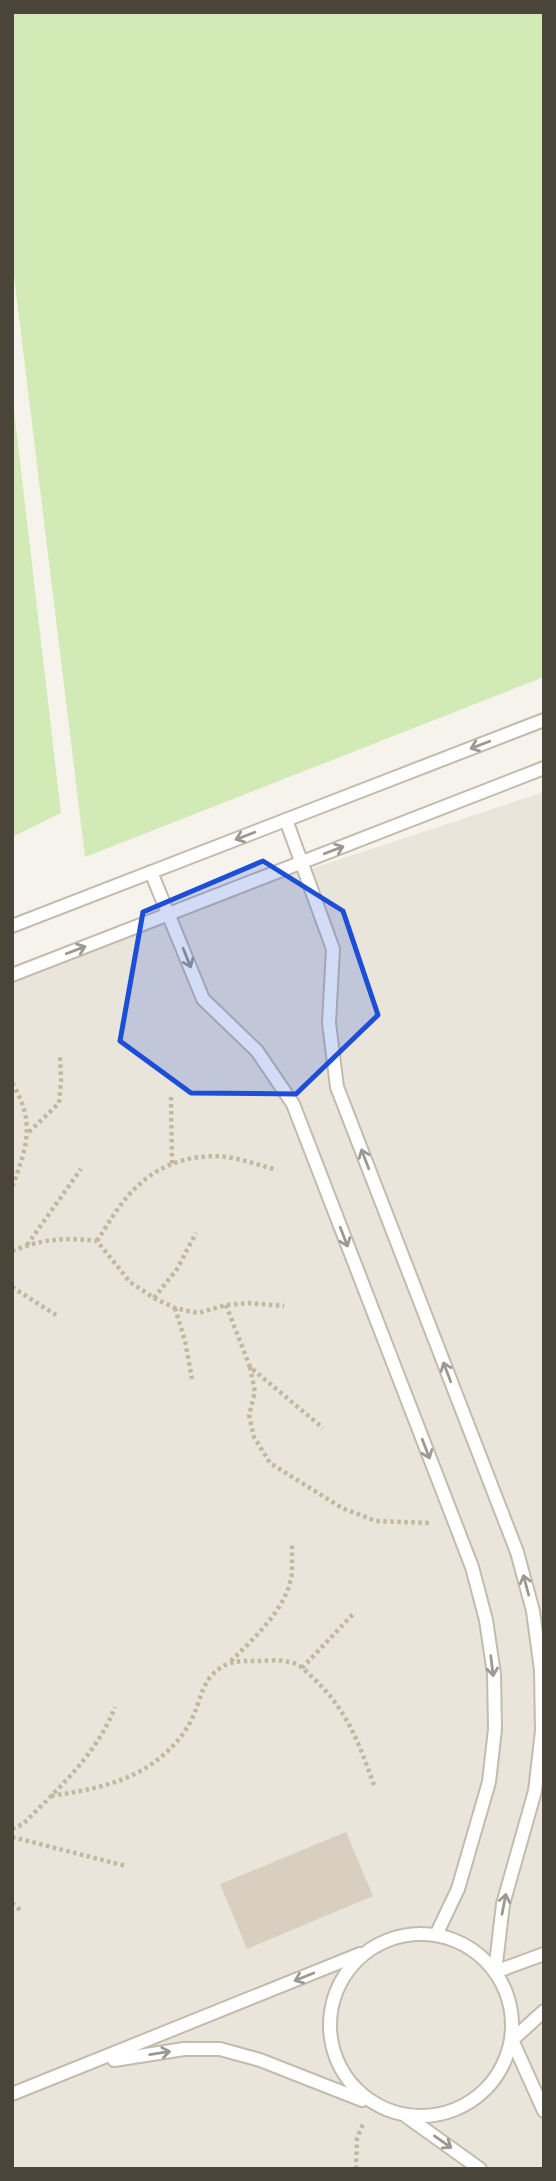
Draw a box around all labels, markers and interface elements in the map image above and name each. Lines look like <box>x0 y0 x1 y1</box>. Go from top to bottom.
one-way arrow <box>470 739 492 752</box>
one-way arrow <box>235 831 257 843</box>
one-way arrow <box>322 842 344 855</box>
one-way arrow <box>64 942 86 955</box>
one-way arrow <box>181 947 194 969</box>
one-way arrow <box>357 1149 370 1171</box>
one-way arrow <box>339 1226 352 1248</box>
one-way arrow <box>439 1361 452 1383</box>
one-way arrow <box>421 1438 434 1460</box>
one-way arrow <box>518 1574 531 1596</box>
one-way arrow <box>486 1654 499 1677</box>
one-way arrow <box>498 1893 511 1916</box>
one-way arrow <box>293 1971 315 1984</box>
one-way arrow <box>148 2046 171 2059</box>
one-way arrow <box>433 2135 452 2149</box>

